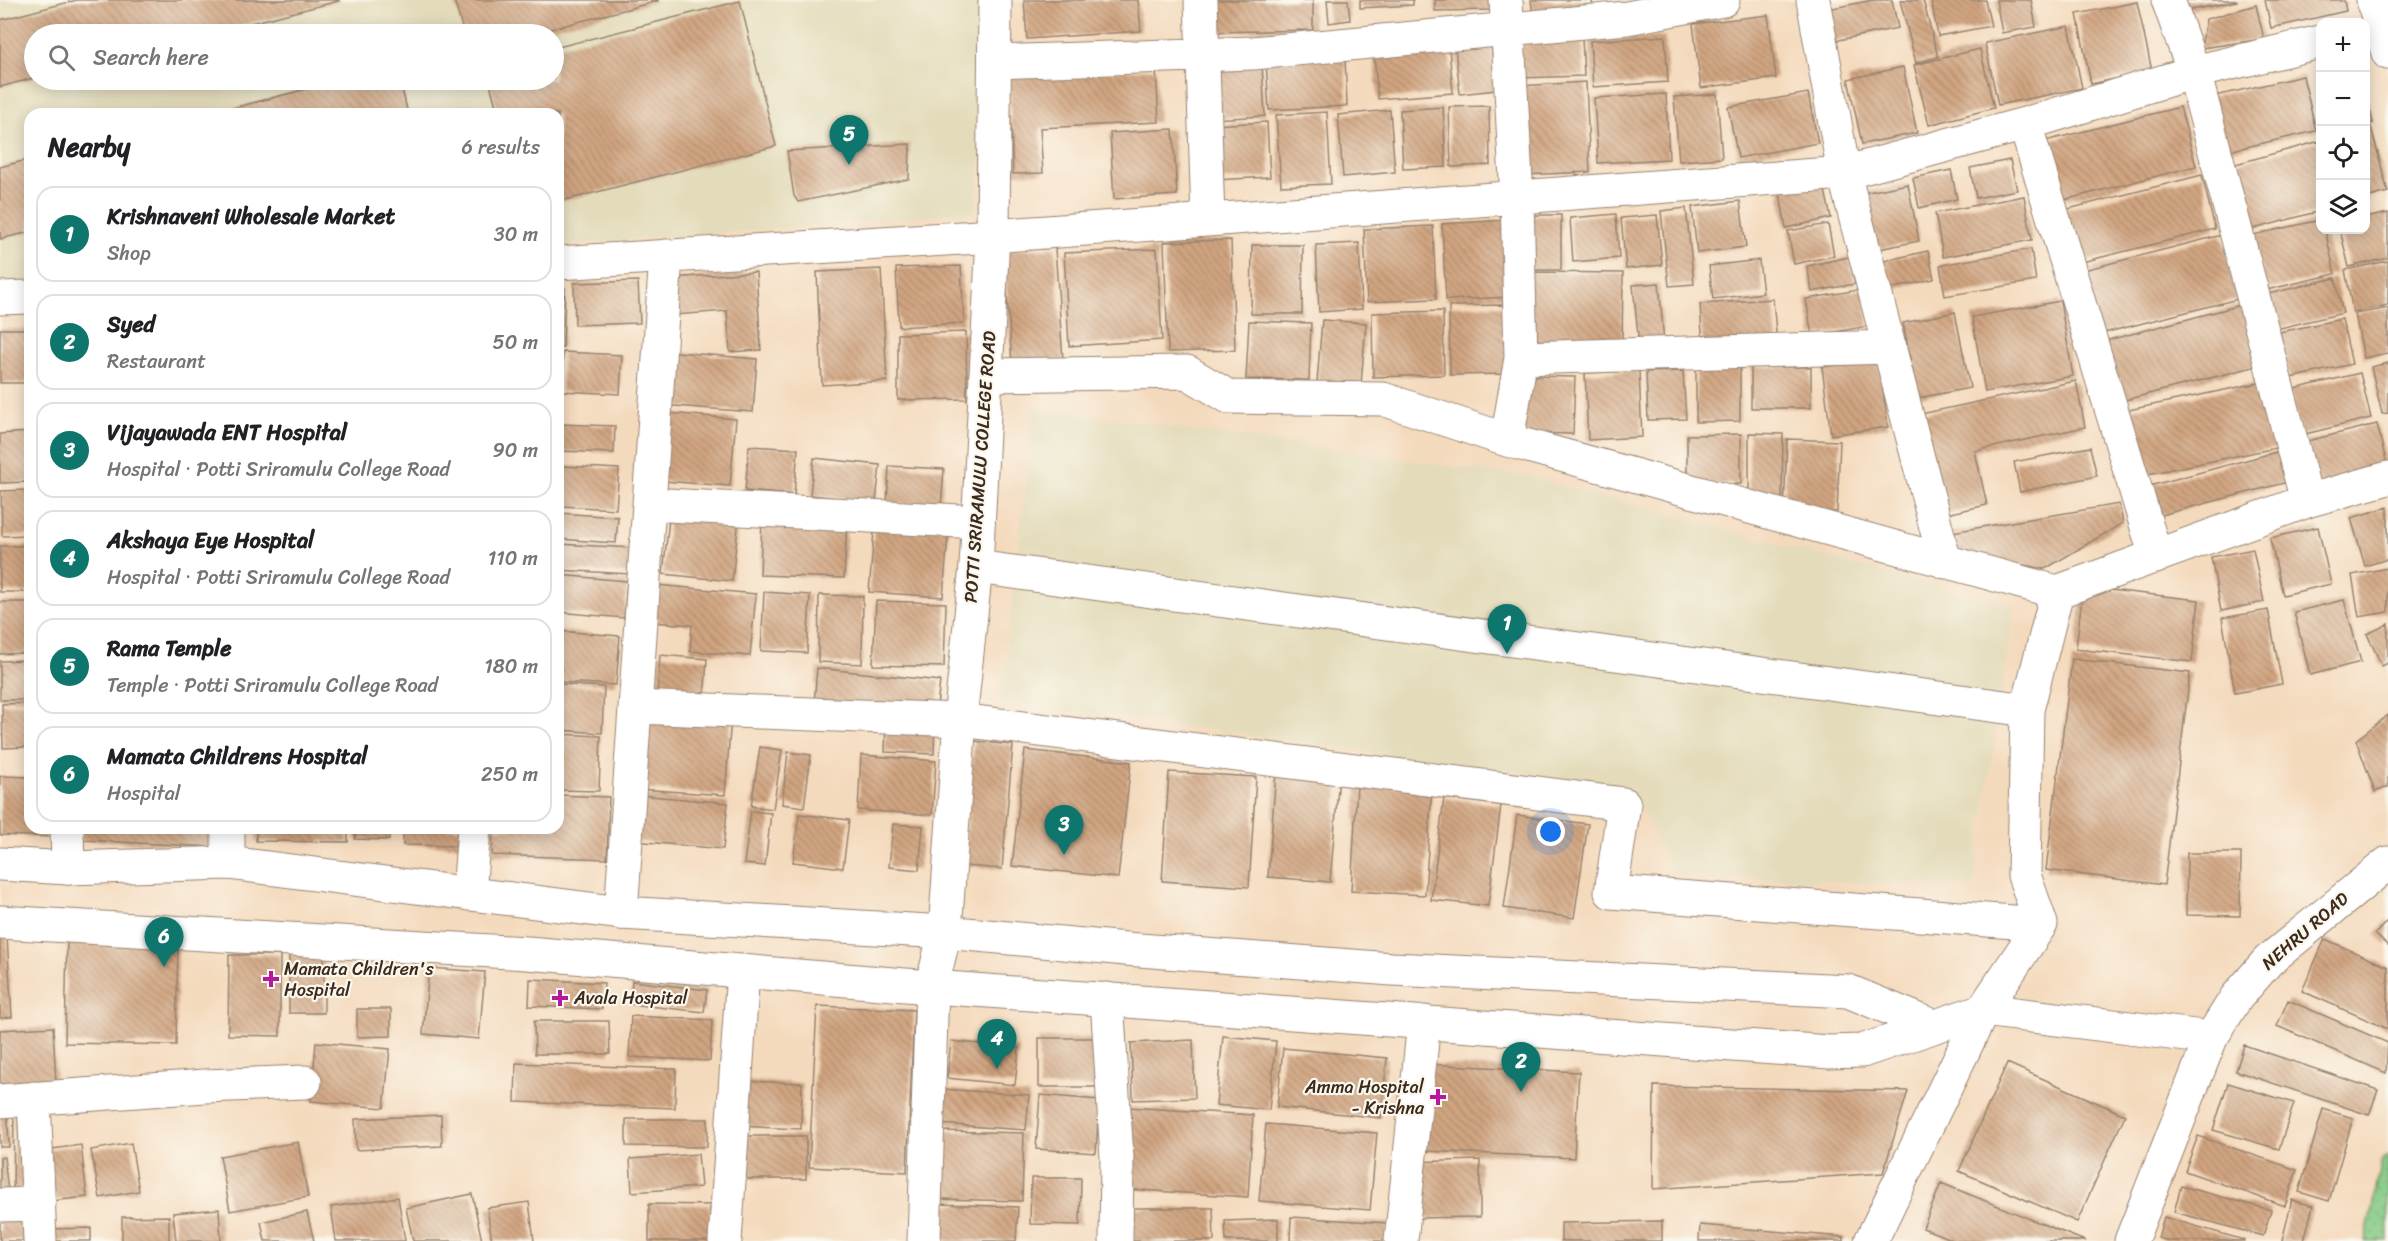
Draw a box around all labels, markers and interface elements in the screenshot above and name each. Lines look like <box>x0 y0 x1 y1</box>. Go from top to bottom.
map controls <box>2316 18 2370 234</box>
button: + <box>2316 18 2370 72</box>
search box <box>24 24 564 90</box>
text: Search here <box>93 38 209 77</box>
icon: search <box>45 41 78 74</box>
button: − <box>2316 72 2370 126</box>
pin: 5 <box>830 116 868 165</box>
text: Nearby <box>48 124 130 170</box>
button: locate <box>2316 126 2370 180</box>
text: 6 results <box>461 130 540 165</box>
button: layers <box>2316 180 2370 234</box>
text: Krishnaveni Wholesale Market <box>107 197 395 236</box>
text: 1 <box>65 217 74 252</box>
text: 30 m <box>494 217 538 252</box>
text: Shop <box>107 236 151 271</box>
text: Syed <box>107 305 155 344</box>
text: 2 <box>64 325 75 360</box>
text: 50 m <box>493 325 538 360</box>
street label: POTTI SRIRAMULU COLLEGE ROAD <box>955 330 1005 604</box>
text: Restaurant <box>107 344 206 379</box>
text: Vijayawada ENT Hospital <box>107 413 347 452</box>
text: 3 <box>64 433 75 468</box>
text: 90 m <box>493 433 538 468</box>
text: Hospital · Potti Sriramulu College Road <box>107 452 450 487</box>
text: Akshaya Eye Hospital <box>107 521 314 560</box>
text: 4 <box>63 541 76 576</box>
text: 110 m <box>488 541 538 576</box>
text: Hospital · Potti Sriramulu College Road <box>107 560 450 595</box>
pin: 1 <box>1488 604 1526 654</box>
text: Rama Temple <box>107 629 231 668</box>
text: 5 <box>63 649 76 684</box>
text: 180 m <box>484 649 538 684</box>
text: Temple · Potti Sriramulu College Road <box>107 668 438 703</box>
text: Mamata Childrens Hospital <box>107 737 368 776</box>
text: 6 <box>64 757 75 792</box>
text: 250 m <box>481 757 538 792</box>
text: Hospital <box>107 776 180 811</box>
pin: 3 <box>1044 806 1084 855</box>
your location <box>1536 817 1565 846</box>
street label: NEHRU ROAD <box>2254 883 2356 978</box>
pin: 6 <box>144 918 184 967</box>
place label: Mamata Children's Hospital <box>284 953 434 1006</box>
marker: Mamata Children's Hospital <box>262 970 280 988</box>
place label: Avala Hospital <box>573 982 688 1014</box>
marker: Avala Hospital <box>551 989 569 1007</box>
pin: 4 <box>978 1020 1016 1069</box>
pin: 2 <box>1502 1042 1540 1092</box>
place label: Amma Hospital - Krishna <box>1304 1071 1425 1124</box>
marker: Amma Hospital - Krishna <box>1429 1088 1447 1106</box>

